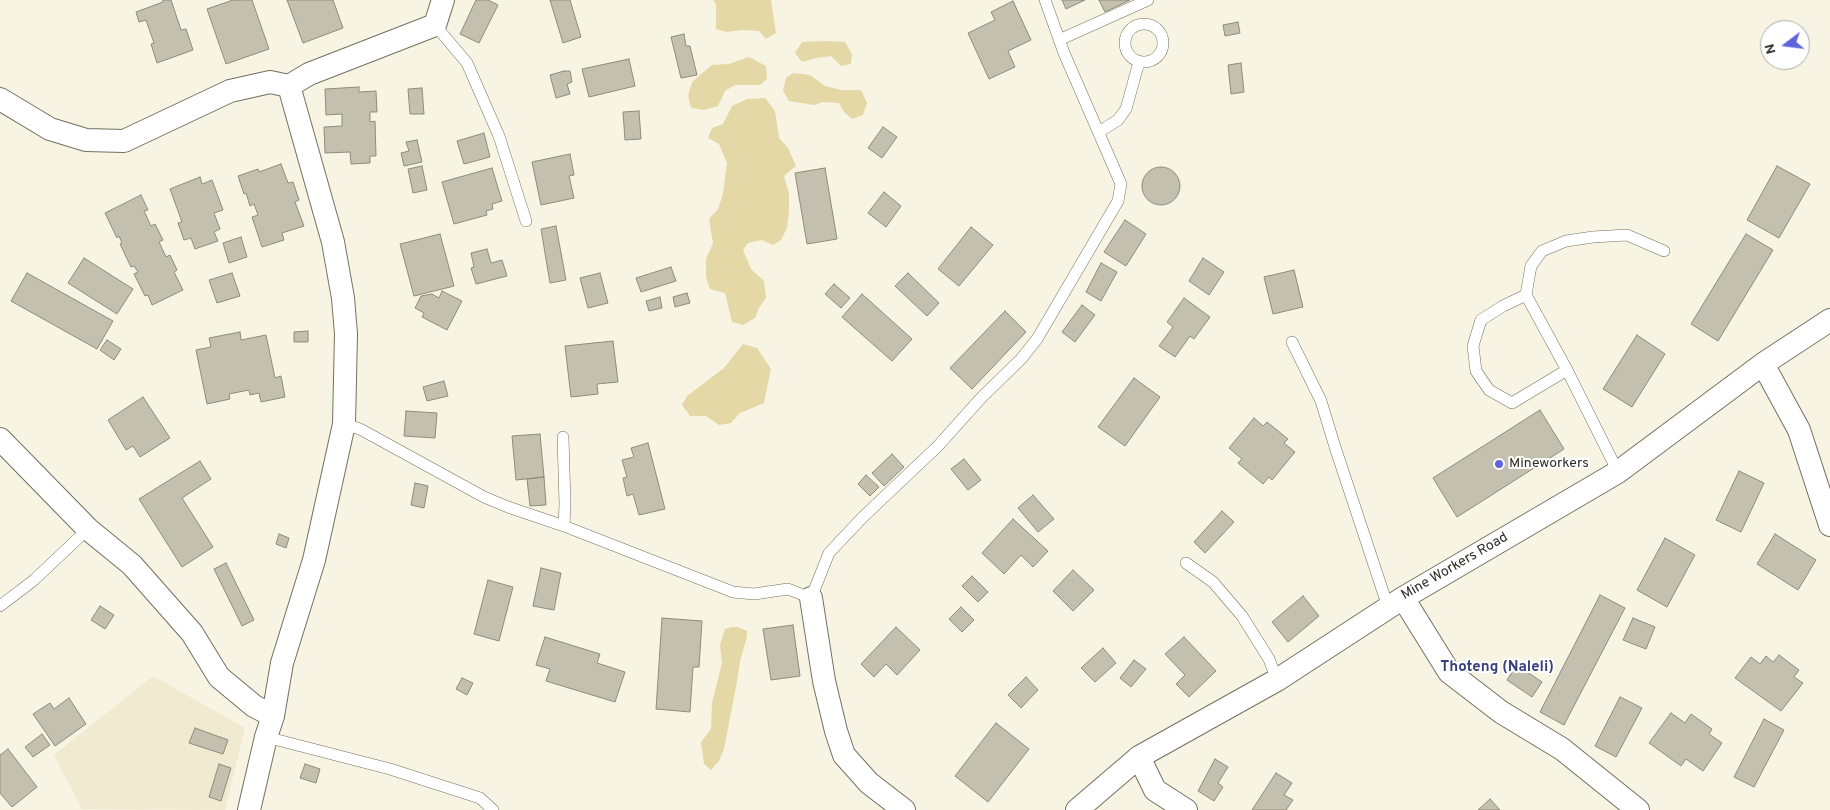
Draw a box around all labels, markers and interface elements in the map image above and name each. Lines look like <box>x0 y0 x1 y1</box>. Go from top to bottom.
north arrow <box>1760 20 1810 70</box>
text: N <box>1761 42 1781 56</box>
place label: Mineworkers <box>1509 456 1589 472</box>
marker: Mineworkers <box>1493 458 1505 470</box>
street label: Mine Workers Road <box>1399 530 1511 604</box>
district label: Thoteng (Naleli) <box>1440 659 1554 677</box>

